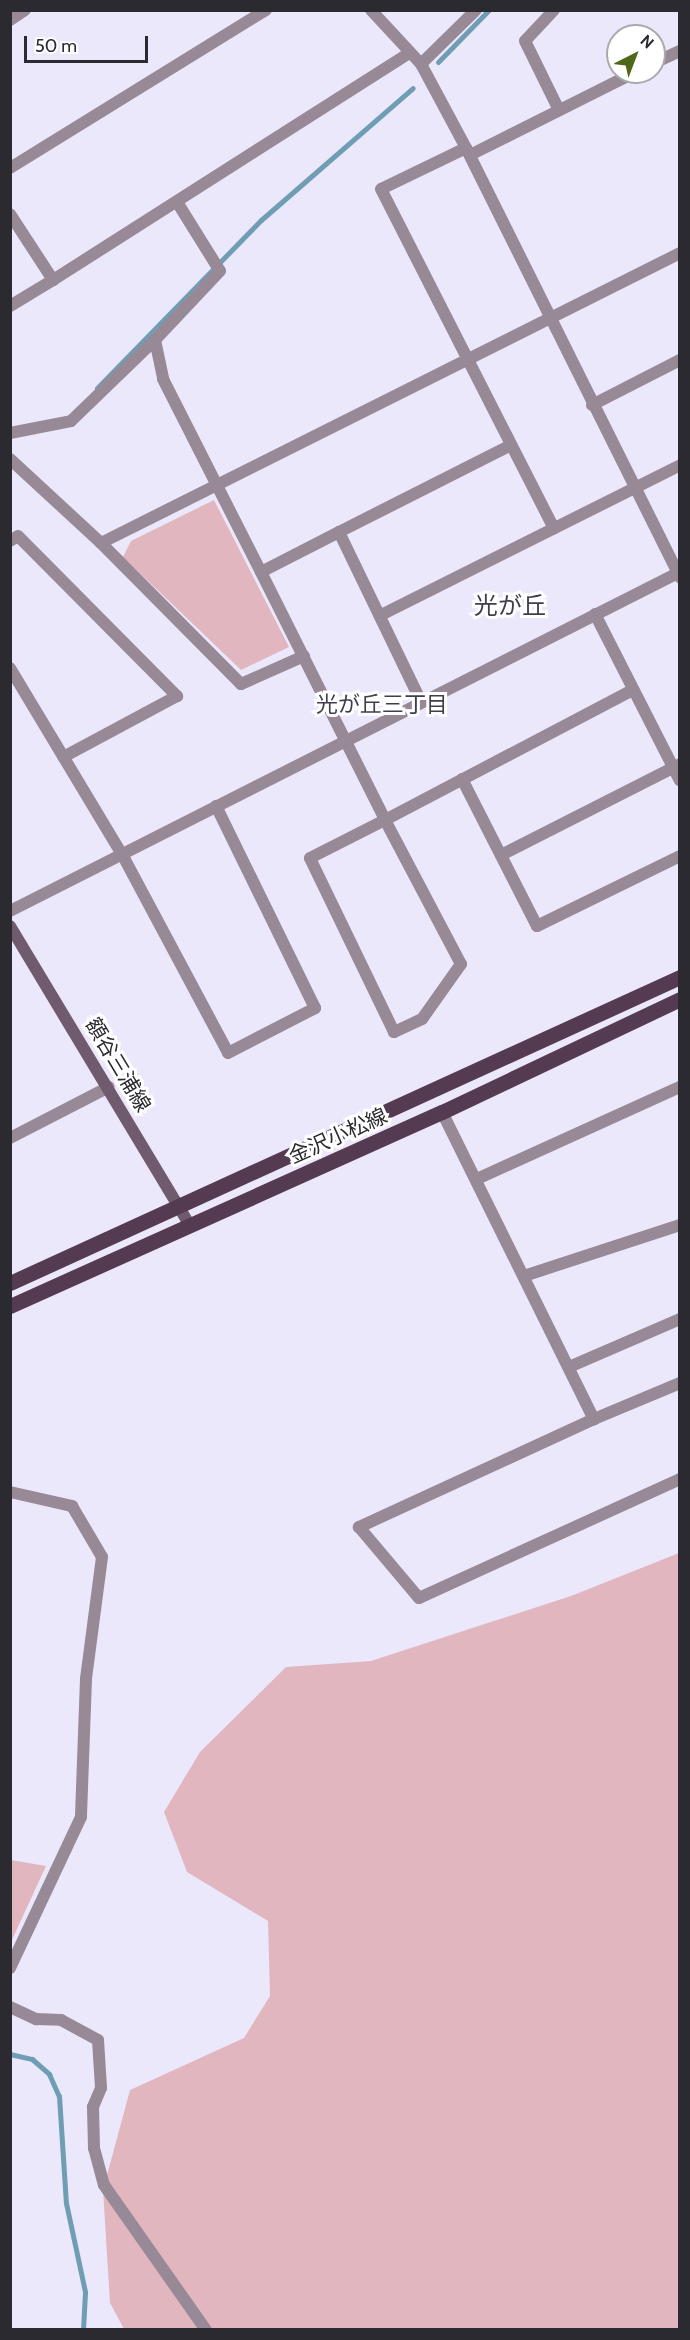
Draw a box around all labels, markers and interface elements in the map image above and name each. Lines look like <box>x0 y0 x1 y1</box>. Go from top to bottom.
scale bar <box>27 24 152 62</box>
north arrow <box>606 24 666 84</box>
text: N <box>636 31 658 53</box>
text: 50 m <box>35 35 77 57</box>
district label: 光が丘 <box>474 592 546 620</box>
district label: 光が丘三丁目 <box>316 692 448 718</box>
street label: 額谷三浦線 <box>80 1014 156 1116</box>
street label: 金沢小松線 <box>285 1103 391 1169</box>

